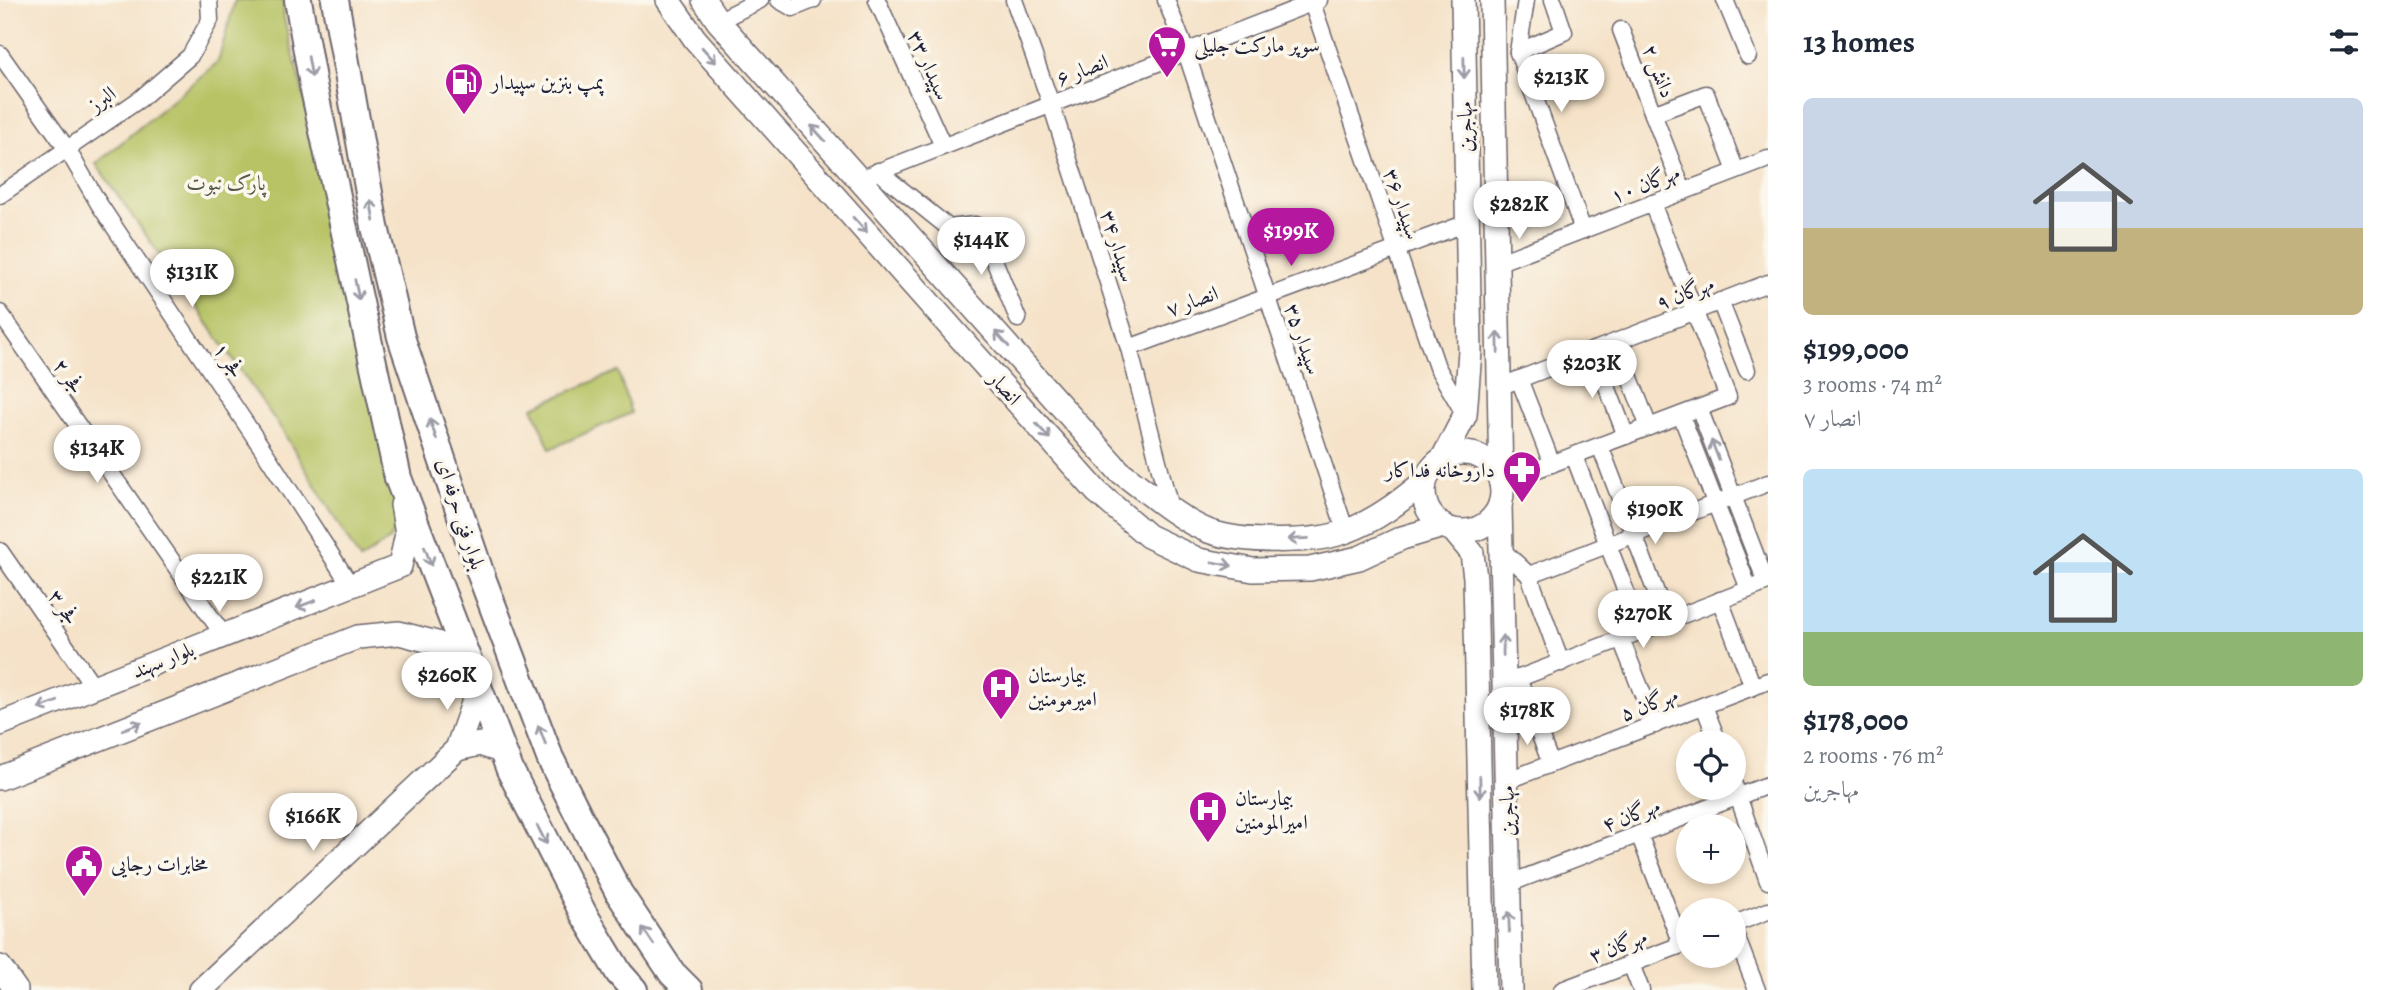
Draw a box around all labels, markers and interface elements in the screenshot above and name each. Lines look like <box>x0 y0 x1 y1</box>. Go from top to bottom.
text: 13 homes <box>1803 22 1915 62</box>
icon: filters <box>2325 23 2363 61</box>
supermarket icon: سوپر مارکت جلیلی <box>1146 24 1188 79</box>
street label: سپیدار ۳۳ <box>900 26 957 105</box>
place label: سوپر مارکت جلیلی <box>1194 31 1320 61</box>
street label: دانش ۲ <box>1636 40 1682 102</box>
one-way arrow <box>700 46 717 63</box>
street label: انصار ۶ <box>1052 47 1112 93</box>
pin: $213K <box>1512 54 1610 114</box>
one-way arrow <box>304 55 317 78</box>
one-way arrow <box>1457 56 1471 79</box>
fuel station icon: پمپ بنزین سپیدار <box>443 61 485 116</box>
text: $213K <box>1533 61 1589 92</box>
place label: پمپ بنزین سپیدار <box>489 68 605 98</box>
street label: البرز <box>81 79 122 120</box>
street label: مهاجرین <box>1451 101 1479 153</box>
one-way arrow <box>810 124 826 142</box>
icon: home <box>2020 144 2146 270</box>
street label: مهرگان ۱۰ <box>1606 158 1684 210</box>
street label: سپیدار ۳۶ <box>1376 165 1427 244</box>
park label: پارک نبوت <box>186 169 267 198</box>
pin: $282K <box>1470 182 1568 241</box>
text: $282K <box>1489 188 1549 219</box>
one-way arrow <box>365 199 378 222</box>
street label: سپیدار ۳۴ <box>1093 207 1142 286</box>
pin: $199K <box>1242 208 1340 268</box>
text: $199K <box>1263 215 1319 246</box>
one-way arrow <box>852 216 868 234</box>
pin: $144K <box>932 218 1030 277</box>
text: $144K <box>953 224 1009 255</box>
pin: $131K <box>143 250 241 309</box>
text: $131K <box>166 256 218 287</box>
street label: مهرگان ۹ <box>1652 269 1718 317</box>
one-way arrow <box>351 278 364 301</box>
street label: انصار ۷ <box>1162 279 1222 323</box>
street label: سپیدار ۳۵ <box>1277 300 1328 379</box>
text: $199,000 <box>1803 329 1909 369</box>
one-way arrow <box>1491 330 1505 353</box>
one-way arrow <box>994 331 1010 349</box>
street label: فجر ۱ <box>207 337 251 383</box>
pin: $203K <box>1543 340 1641 400</box>
text: $203K <box>1563 347 1621 378</box>
street label: فجر ۲ <box>47 353 91 399</box>
street label: انصار <box>981 363 1028 411</box>
text: 3 rooms · 74 m² <box>1803 369 1942 400</box>
text: انصار ۷ <box>1803 403 1861 434</box>
one-way arrow <box>426 418 438 440</box>
one-way arrow <box>1035 422 1051 440</box>
pin: $134K <box>48 426 146 485</box>
text: $134K <box>70 432 124 463</box>
one-way arrow <box>1708 440 1720 462</box>
pharmacy icon: داروخانه فداکار <box>1501 449 1543 504</box>
street label: بلوار فنی حرفه ای <box>429 454 492 574</box>
place label: داروخانه فداکار <box>1383 456 1495 484</box>
pin: $190K <box>1606 486 1704 546</box>
text: $190K <box>1627 493 1683 524</box>
icon: home <box>2020 515 2146 641</box>
one-way arrow <box>1287 532 1310 545</box>
one-way arrow <box>423 545 436 567</box>
pin: $221K <box>170 554 268 614</box>
one-way arrow <box>1210 558 1233 572</box>
text: $221K <box>191 561 247 592</box>
street label: فجر ۳ <box>42 584 86 630</box>
pin: $270K <box>1594 590 1692 650</box>
text: $270K <box>1614 597 1672 628</box>
one-way arrow <box>295 598 317 611</box>
one-way arrow <box>1497 634 1510 657</box>
street label: بلوار سهند <box>128 635 198 685</box>
pin: $260K <box>398 652 496 712</box>
text: $260K <box>417 659 477 690</box>
place label: بیمارستان امیرمومنین <box>1028 661 1097 713</box>
hospital icon: بیمارستان امیرمومنین <box>980 666 1022 721</box>
street label: مهرگان ۵ <box>1616 680 1682 728</box>
pin: $178K <box>1478 688 1576 747</box>
text: $178K <box>1500 694 1554 725</box>
one-way arrow <box>38 699 60 712</box>
text: $178,000 <box>1803 700 1908 740</box>
one-way arrow <box>121 718 142 731</box>
one-way arrow <box>534 725 547 747</box>
map controls <box>1676 730 1746 968</box>
button: locate <box>1676 730 1746 800</box>
text: 2 rooms · 76 m² <box>1803 740 1944 771</box>
text: مهاجرین <box>1803 774 1859 805</box>
one-way arrow <box>1473 776 1486 799</box>
place label: بیمارستان امیرالمومنین <box>1235 784 1308 836</box>
street label: مهاجرین <box>1493 785 1521 837</box>
hospital icon: بیمارستان امیرالمومنین <box>1187 789 1229 844</box>
street label: مهرگان ۴ <box>1598 791 1664 839</box>
pin: $166K <box>264 794 362 853</box>
text: $166K <box>285 800 341 831</box>
button: + <box>1676 814 1746 884</box>
one-way arrow <box>535 824 549 845</box>
public building icon: مخابرات رجایی <box>63 843 105 898</box>
place label: مخابرات رجایی <box>111 850 208 878</box>
button: − <box>1676 898 1746 968</box>
one-way arrow <box>1502 911 1516 934</box>
street label: مهرگان ۳ <box>1585 922 1651 970</box>
one-way arrow <box>640 927 655 946</box>

